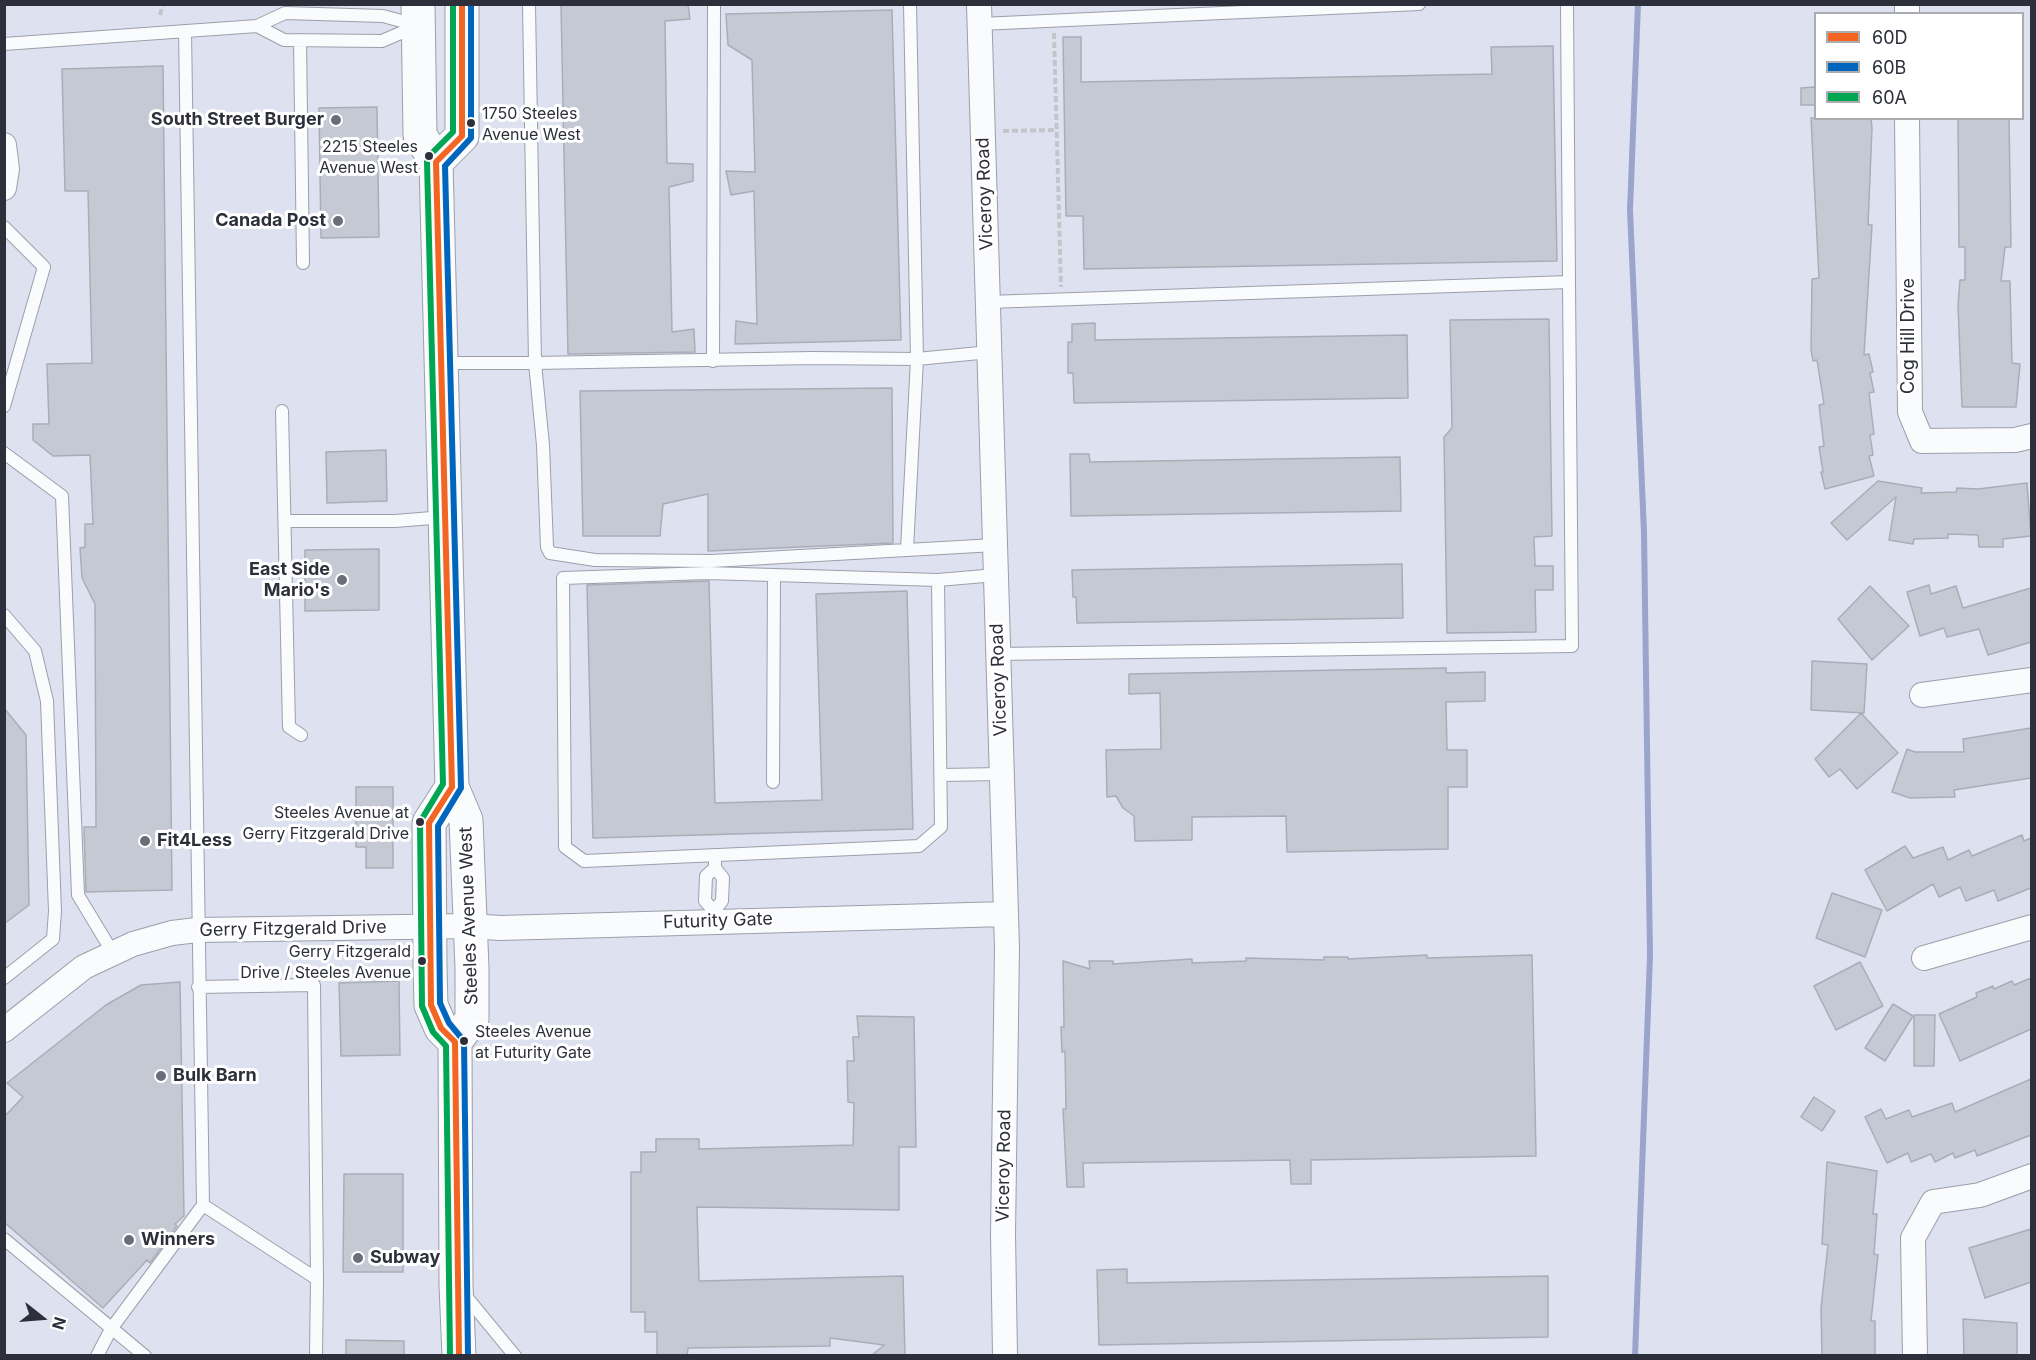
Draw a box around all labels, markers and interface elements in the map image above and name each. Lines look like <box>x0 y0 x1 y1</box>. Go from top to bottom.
legend <box>1814 12 2024 120</box>
text: 60D <box>1872 27 1908 48</box>
text: 60B <box>1872 57 1906 78</box>
text: 60A <box>1872 87 1907 108</box>
place label: 1750 Steeles Avenue West <box>482 104 581 142</box>
place label: South Street Burger <box>151 109 324 131</box>
marker: South Street Burger <box>329 113 343 127</box>
marker: 1750 Steeles Avenue West <box>465 117 477 129</box>
place label: 2215 Steeles Avenue West <box>319 137 418 175</box>
street label: Viceroy Road <box>972 137 998 251</box>
marker: 2215 Steeles Avenue West <box>423 150 435 162</box>
place label: Canada Post <box>215 210 326 232</box>
marker: Canada Post <box>331 214 345 228</box>
street label: Cog Hill Drive <box>1898 278 1920 394</box>
place label: East Side Mario's <box>249 559 330 602</box>
marker: East Side Mario's <box>335 573 349 587</box>
street label: Viceroy Road <box>986 623 1012 737</box>
place label: Steeles Avenue at Gerry Fitzgerald Drive <box>243 803 409 841</box>
marker: Steeles Avenue at Gerry Fitzgerald Drive <box>414 816 426 828</box>
street label: Steeles Avenue West <box>455 826 483 1006</box>
place label: Fit4Less <box>157 830 232 852</box>
marker: Fit4Less <box>138 834 152 848</box>
street label: Futurity Gate <box>663 908 773 934</box>
street label: Gerry Fitzgerald Drive <box>199 917 387 941</box>
place label: Gerry Fitzgerald Drive / Steeles Avenue <box>240 942 411 980</box>
marker: Gerry Fitzgerald Drive / Steeles Avenue <box>416 955 428 967</box>
place label: Steeles Avenue at Futurity Gate <box>475 1022 591 1060</box>
marker: Steeles Avenue at Futurity Gate <box>458 1035 470 1047</box>
place label: Bulk Barn <box>173 1065 257 1087</box>
marker: Bulk Barn <box>154 1069 168 1083</box>
street label: Viceroy Road <box>992 1109 1016 1223</box>
place label: Winners <box>141 1229 215 1251</box>
marker: Winners <box>122 1233 136 1247</box>
place label: Subway <box>370 1247 440 1269</box>
marker: Subway <box>351 1251 365 1265</box>
north arrow <box>12 1288 72 1348</box>
text: N <box>48 1314 71 1332</box>

